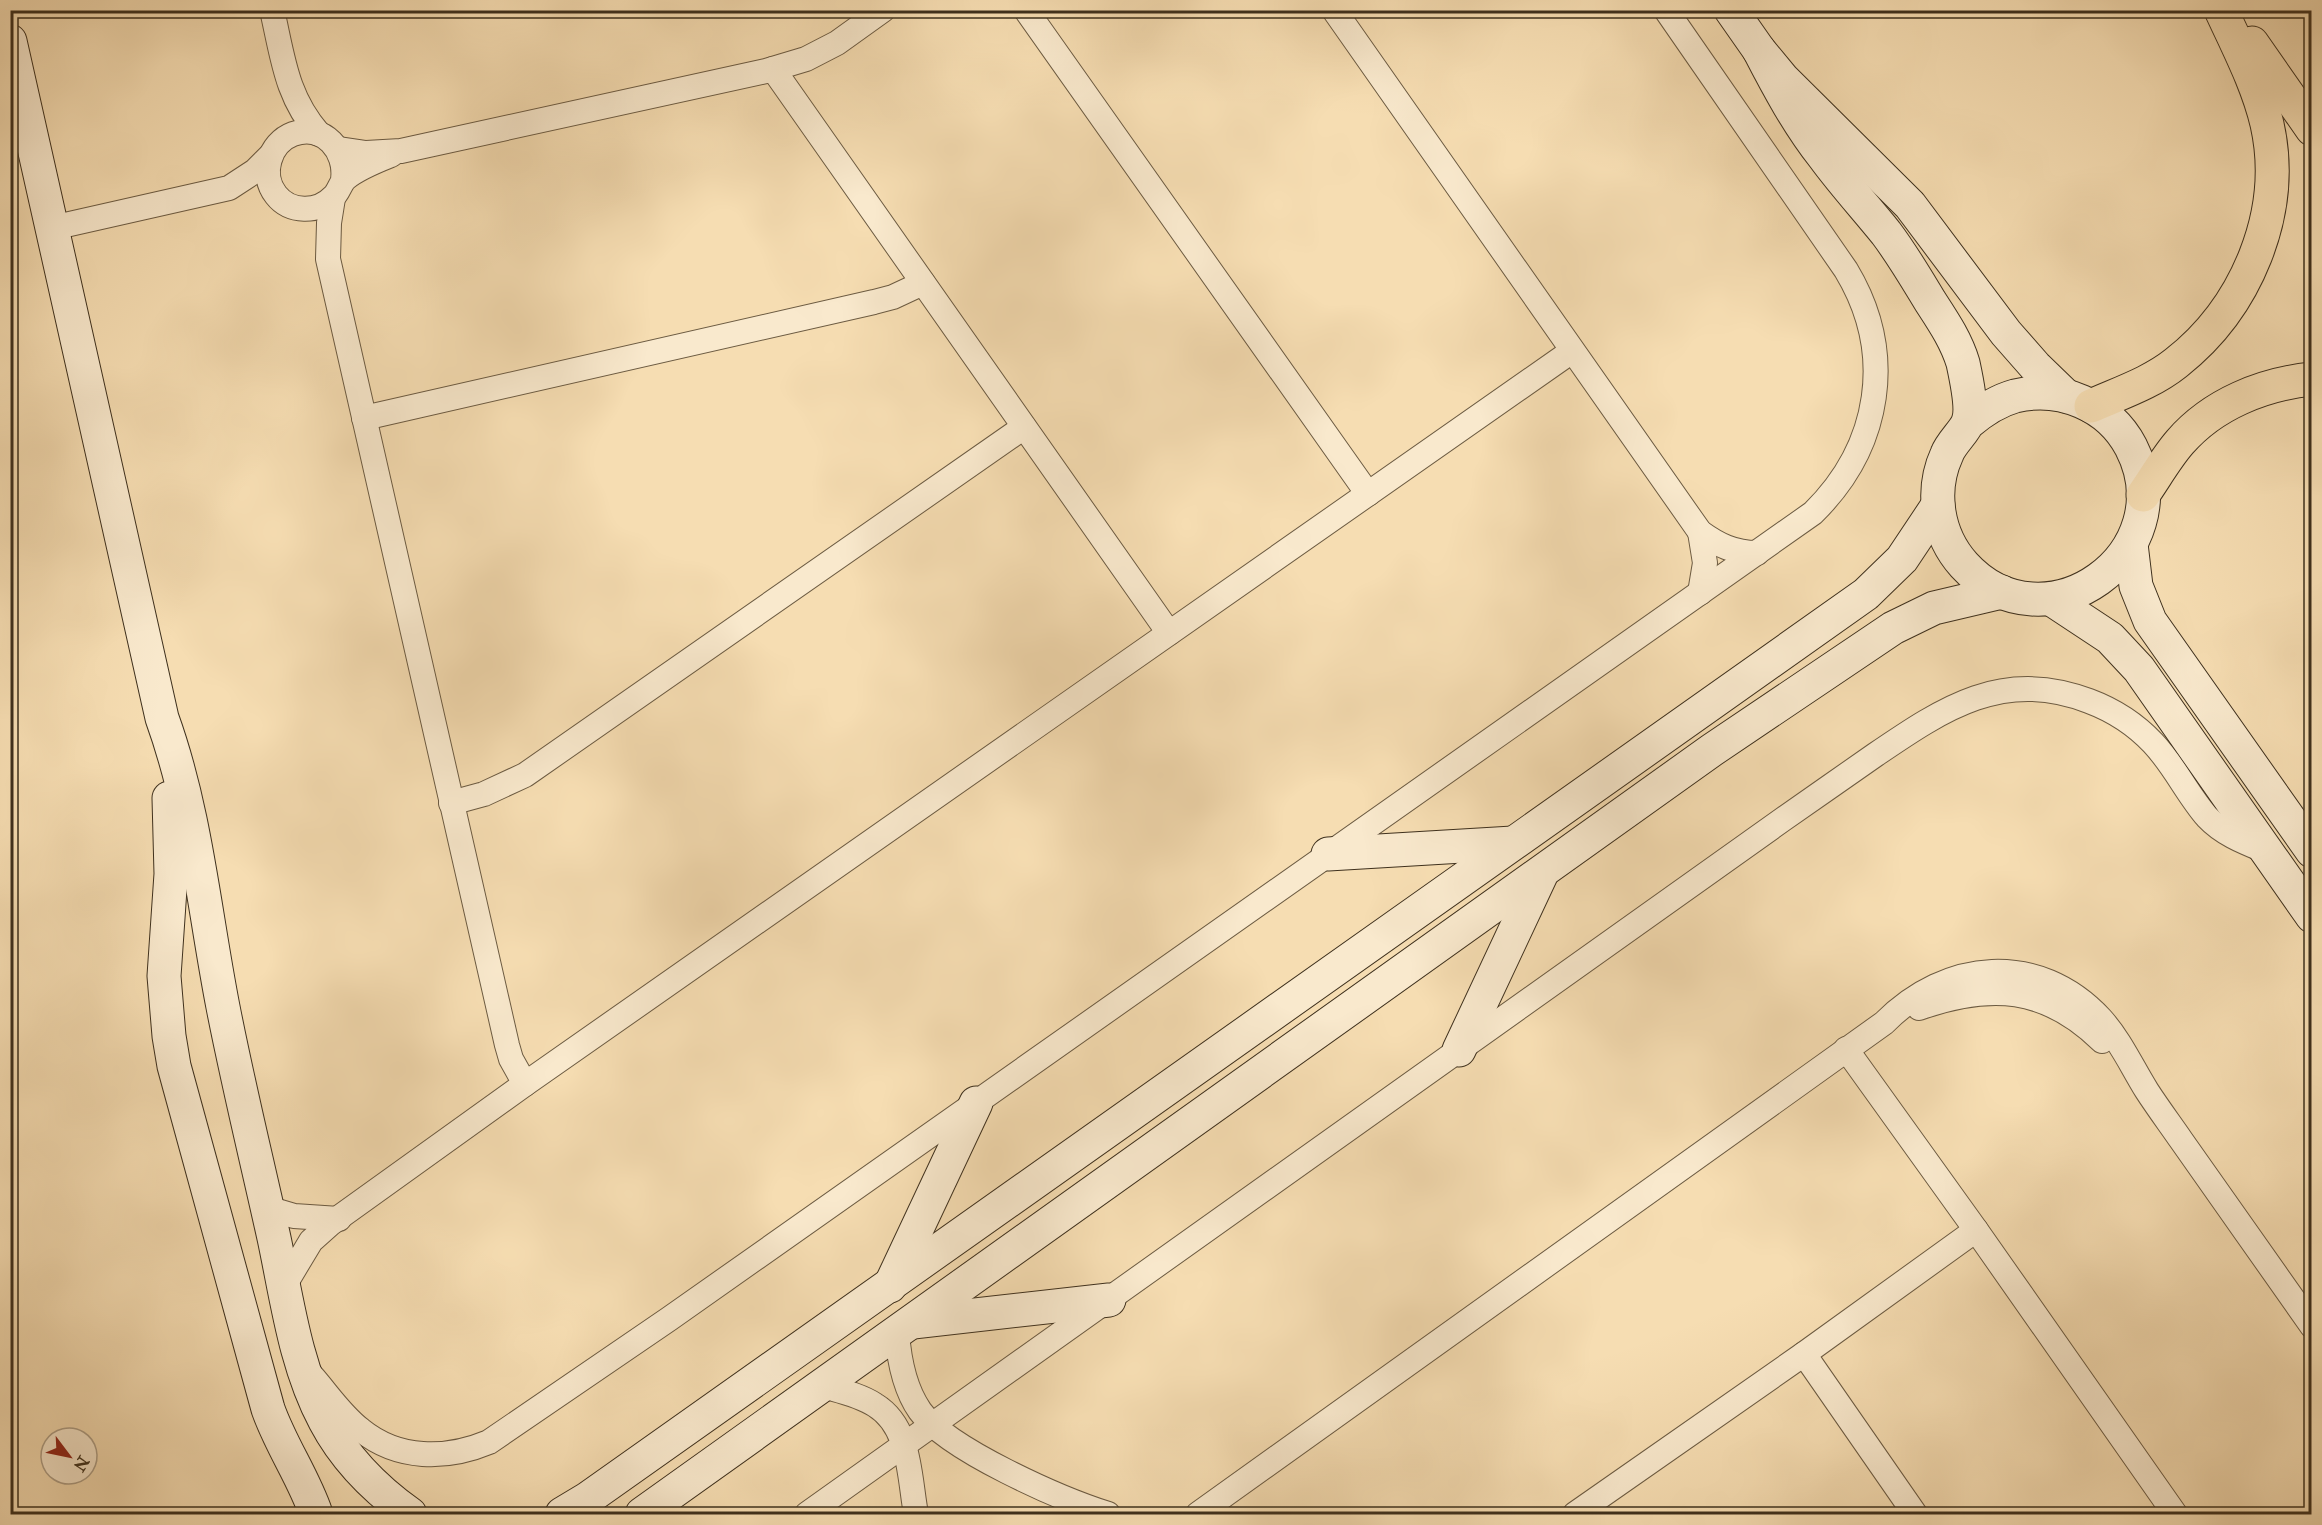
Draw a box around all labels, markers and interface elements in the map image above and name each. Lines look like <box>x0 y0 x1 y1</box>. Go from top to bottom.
north arrow <box>39 1426 99 1486</box>
text: N <box>68 1451 94 1475</box>

